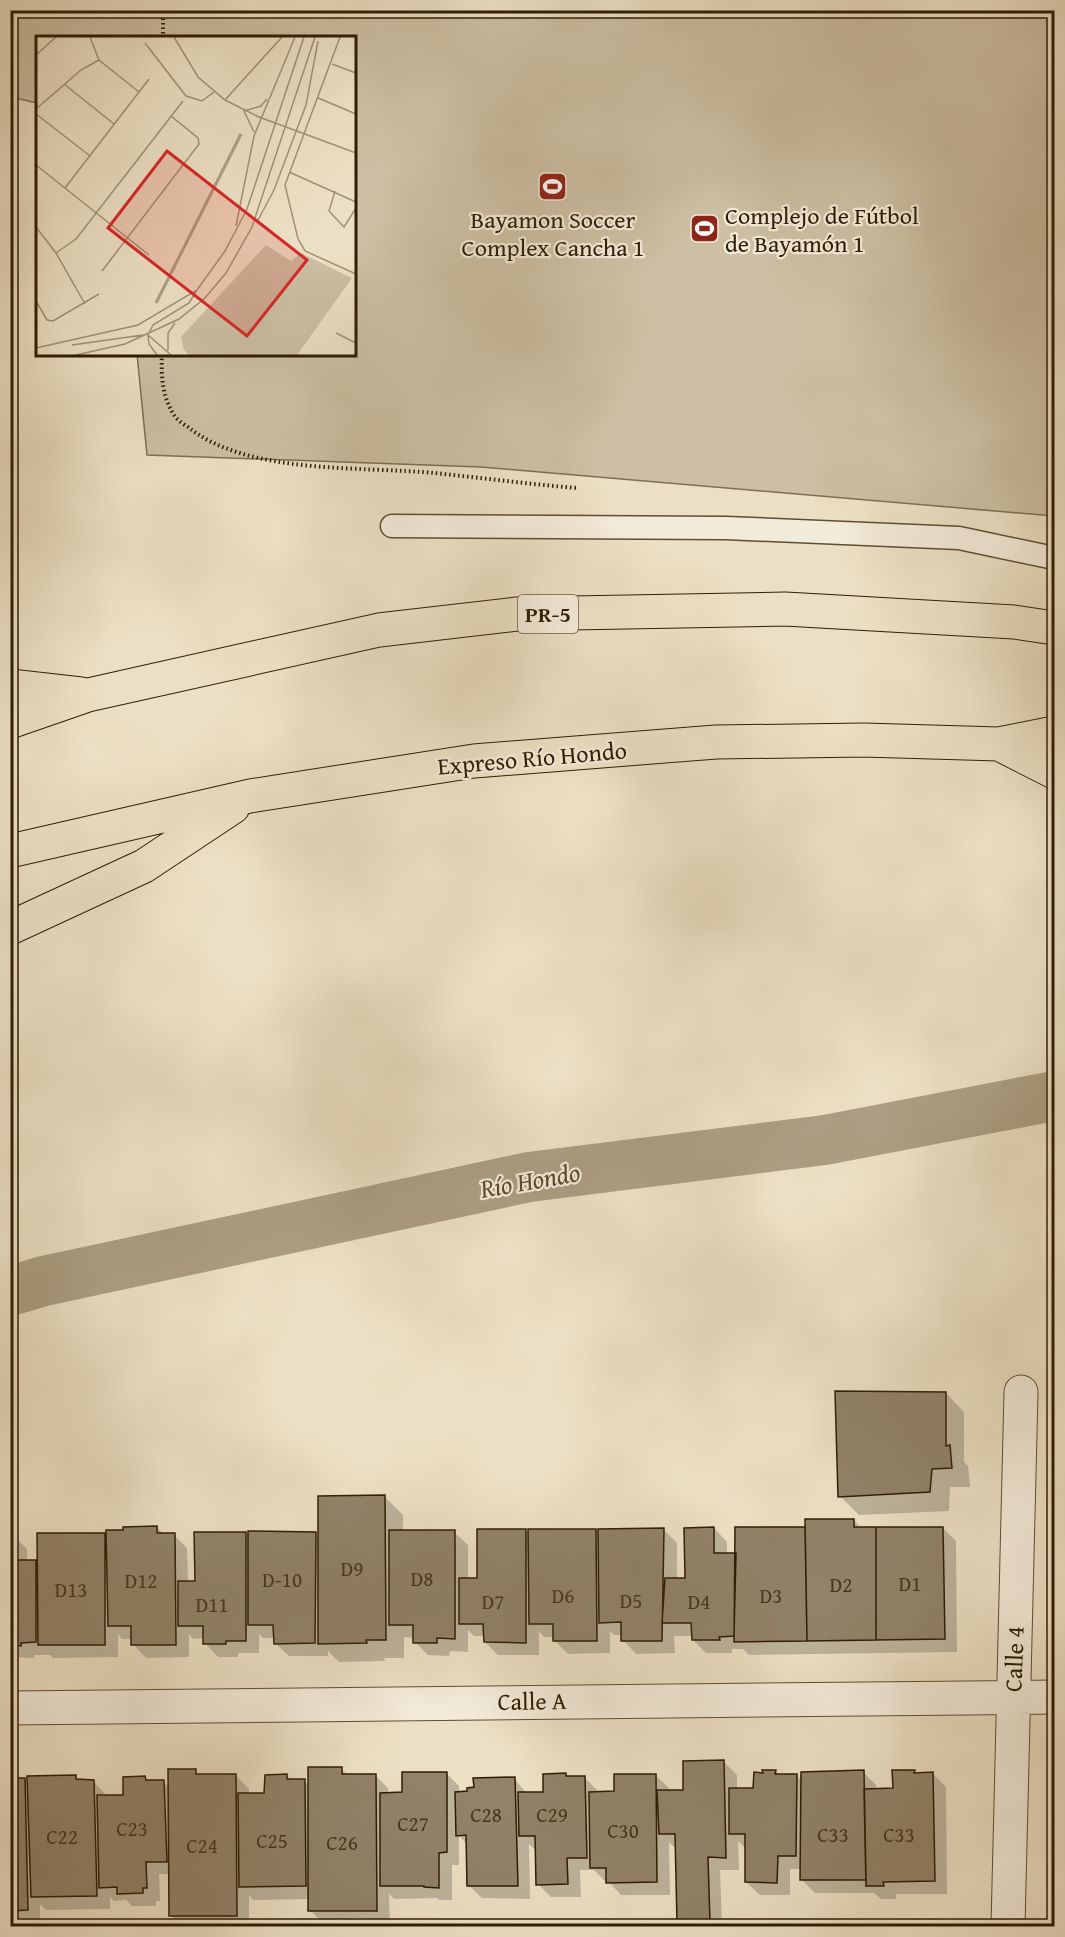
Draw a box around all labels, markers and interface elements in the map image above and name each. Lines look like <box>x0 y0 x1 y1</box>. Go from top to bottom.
inset map <box>36 36 356 356</box>
sports icon: Bayamon Soccer Complex Cancha 1 <box>537 170 569 202</box>
place label: Complejo de Fútbol de Bayamón 1 <box>725 198 919 261</box>
place label: Bayamon Soccer Complex Cancha 1 <box>462 202 644 265</box>
sports icon: Complejo de Fútbol de Bayamón 1 <box>688 213 720 245</box>
road number: PR-5 <box>518 595 578 633</box>
street label: Expreso Río Hondo <box>436 732 628 784</box>
water label: Río Hondo <box>476 1152 583 1208</box>
house number: D9 <box>341 1553 363 1584</box>
house number: D8 <box>411 1563 433 1594</box>
house number: D-10 <box>262 1564 302 1595</box>
house number: D12 <box>125 1565 157 1596</box>
house number: D1 <box>899 1568 921 1599</box>
house number: D2 <box>830 1569 852 1600</box>
house number: D13 <box>55 1574 87 1605</box>
house number: D6 <box>552 1580 574 1611</box>
house number: D3 <box>760 1580 782 1611</box>
house number: D5 <box>620 1585 642 1616</box>
house number: D7 <box>482 1586 504 1617</box>
house number: D4 <box>688 1586 710 1617</box>
house number: D11 <box>196 1589 228 1620</box>
street label: Calle 4 <box>995 1625 1033 1693</box>
street label: Calle A <box>497 1683 567 1719</box>
house number: C28 <box>470 1799 502 1830</box>
house number: C29 <box>536 1799 568 1830</box>
house number: C27 <box>397 1808 429 1839</box>
house number: C23 <box>116 1813 148 1844</box>
house number: C30 <box>607 1815 639 1846</box>
house number: C33 <box>817 1819 849 1850</box>
house number: C33 <box>883 1819 915 1850</box>
house number: C22 <box>46 1821 78 1852</box>
house number: C25 <box>256 1825 288 1856</box>
house number: C26 <box>326 1827 358 1858</box>
house number: C24 <box>186 1830 218 1861</box>

